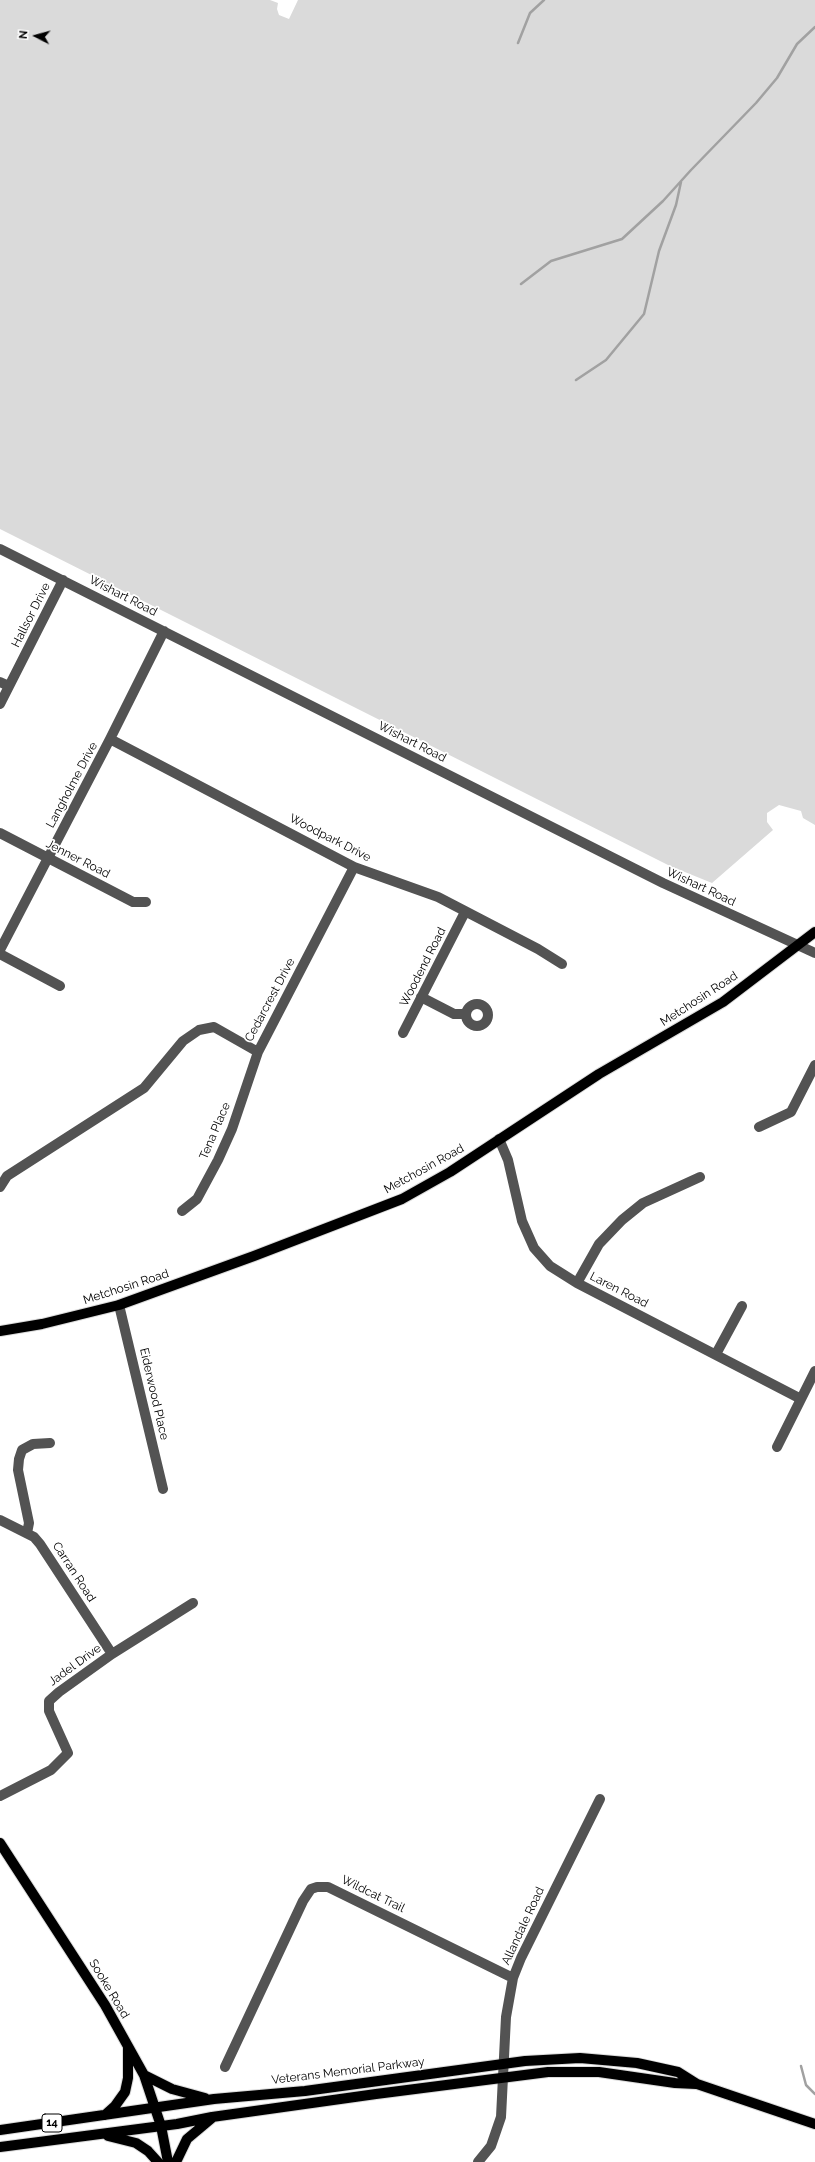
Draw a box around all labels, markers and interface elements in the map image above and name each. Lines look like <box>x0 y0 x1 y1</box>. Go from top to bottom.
north arrow <box>16 16 56 56</box>
text: N <box>17 30 30 40</box>
street label: Wishart Road <box>87 573 159 619</box>
street label: Hallsor Drive <box>9 580 53 650</box>
street label: Wishart Road <box>376 719 448 765</box>
street label: Langholme Drive <box>43 740 101 830</box>
street label: Woodpark Drive <box>287 811 373 865</box>
street label: Jenner Road <box>44 837 112 881</box>
street label: Wishart Road <box>664 865 738 909</box>
street label: Woodend Road <box>397 925 449 1009</box>
street label: Cedarcrest Drive <box>242 956 298 1044</box>
street label: Metchosin Road <box>658 969 740 1029</box>
street label: Tena Place <box>197 1100 233 1162</box>
street label: Metchosin Road <box>381 1141 467 1197</box>
street label: Metchosin Road <box>81 1266 171 1308</box>
street label: Laren Road <box>587 1269 651 1311</box>
street label: Eiderwood Place <box>136 1347 172 1441</box>
street label: Carran Road <box>49 1539 99 1605</box>
street label: Jadel Drive <box>46 1641 104 1689</box>
street label: Wildcat Trail <box>339 1872 407 1916</box>
street label: Allandale Road <box>499 1885 547 1967</box>
street label: Sooke Road <box>86 1957 132 2021</box>
street label: Veterans Memorial Parkway <box>271 2054 425 2088</box>
road number: 14 <box>42 2114 62 2132</box>

